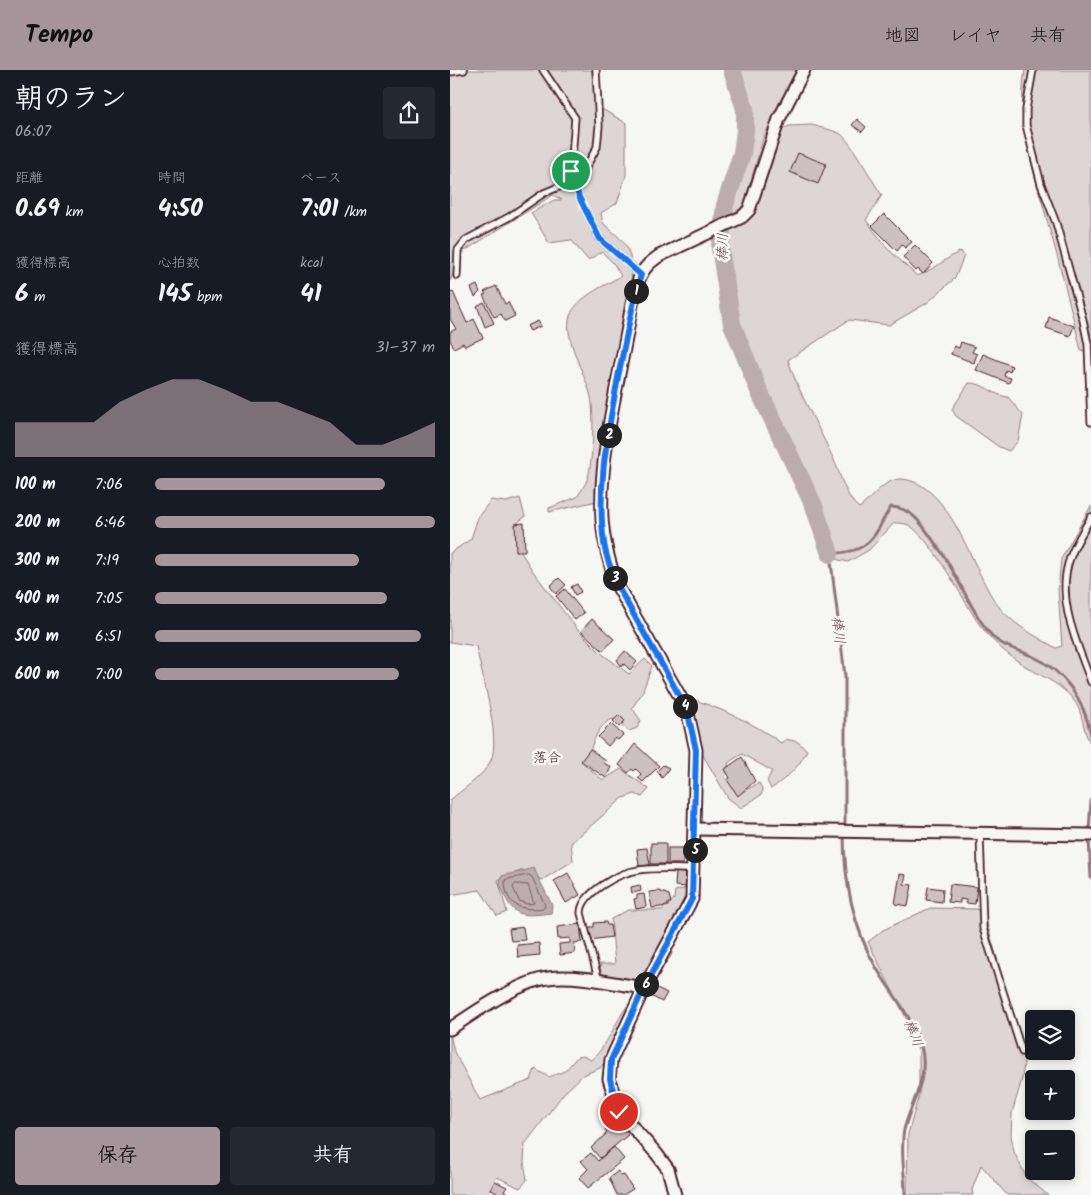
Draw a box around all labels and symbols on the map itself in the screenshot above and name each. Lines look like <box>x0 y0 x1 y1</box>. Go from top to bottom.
pin <box>550 150 592 192</box>
water label: 棒川 <box>712 233 734 261</box>
pin: 1 <box>624 278 648 304</box>
pin: 2 <box>596 422 622 448</box>
pin: 3 <box>602 566 628 590</box>
water label: 棒川 <box>825 615 851 645</box>
pin: 4 <box>672 694 698 718</box>
district label: 落合 <box>533 747 561 769</box>
pin: 5 <box>682 838 708 862</box>
pin: 6 <box>634 972 658 996</box>
water label: 棒川 <box>898 1016 928 1050</box>
pin <box>598 1091 640 1133</box>

